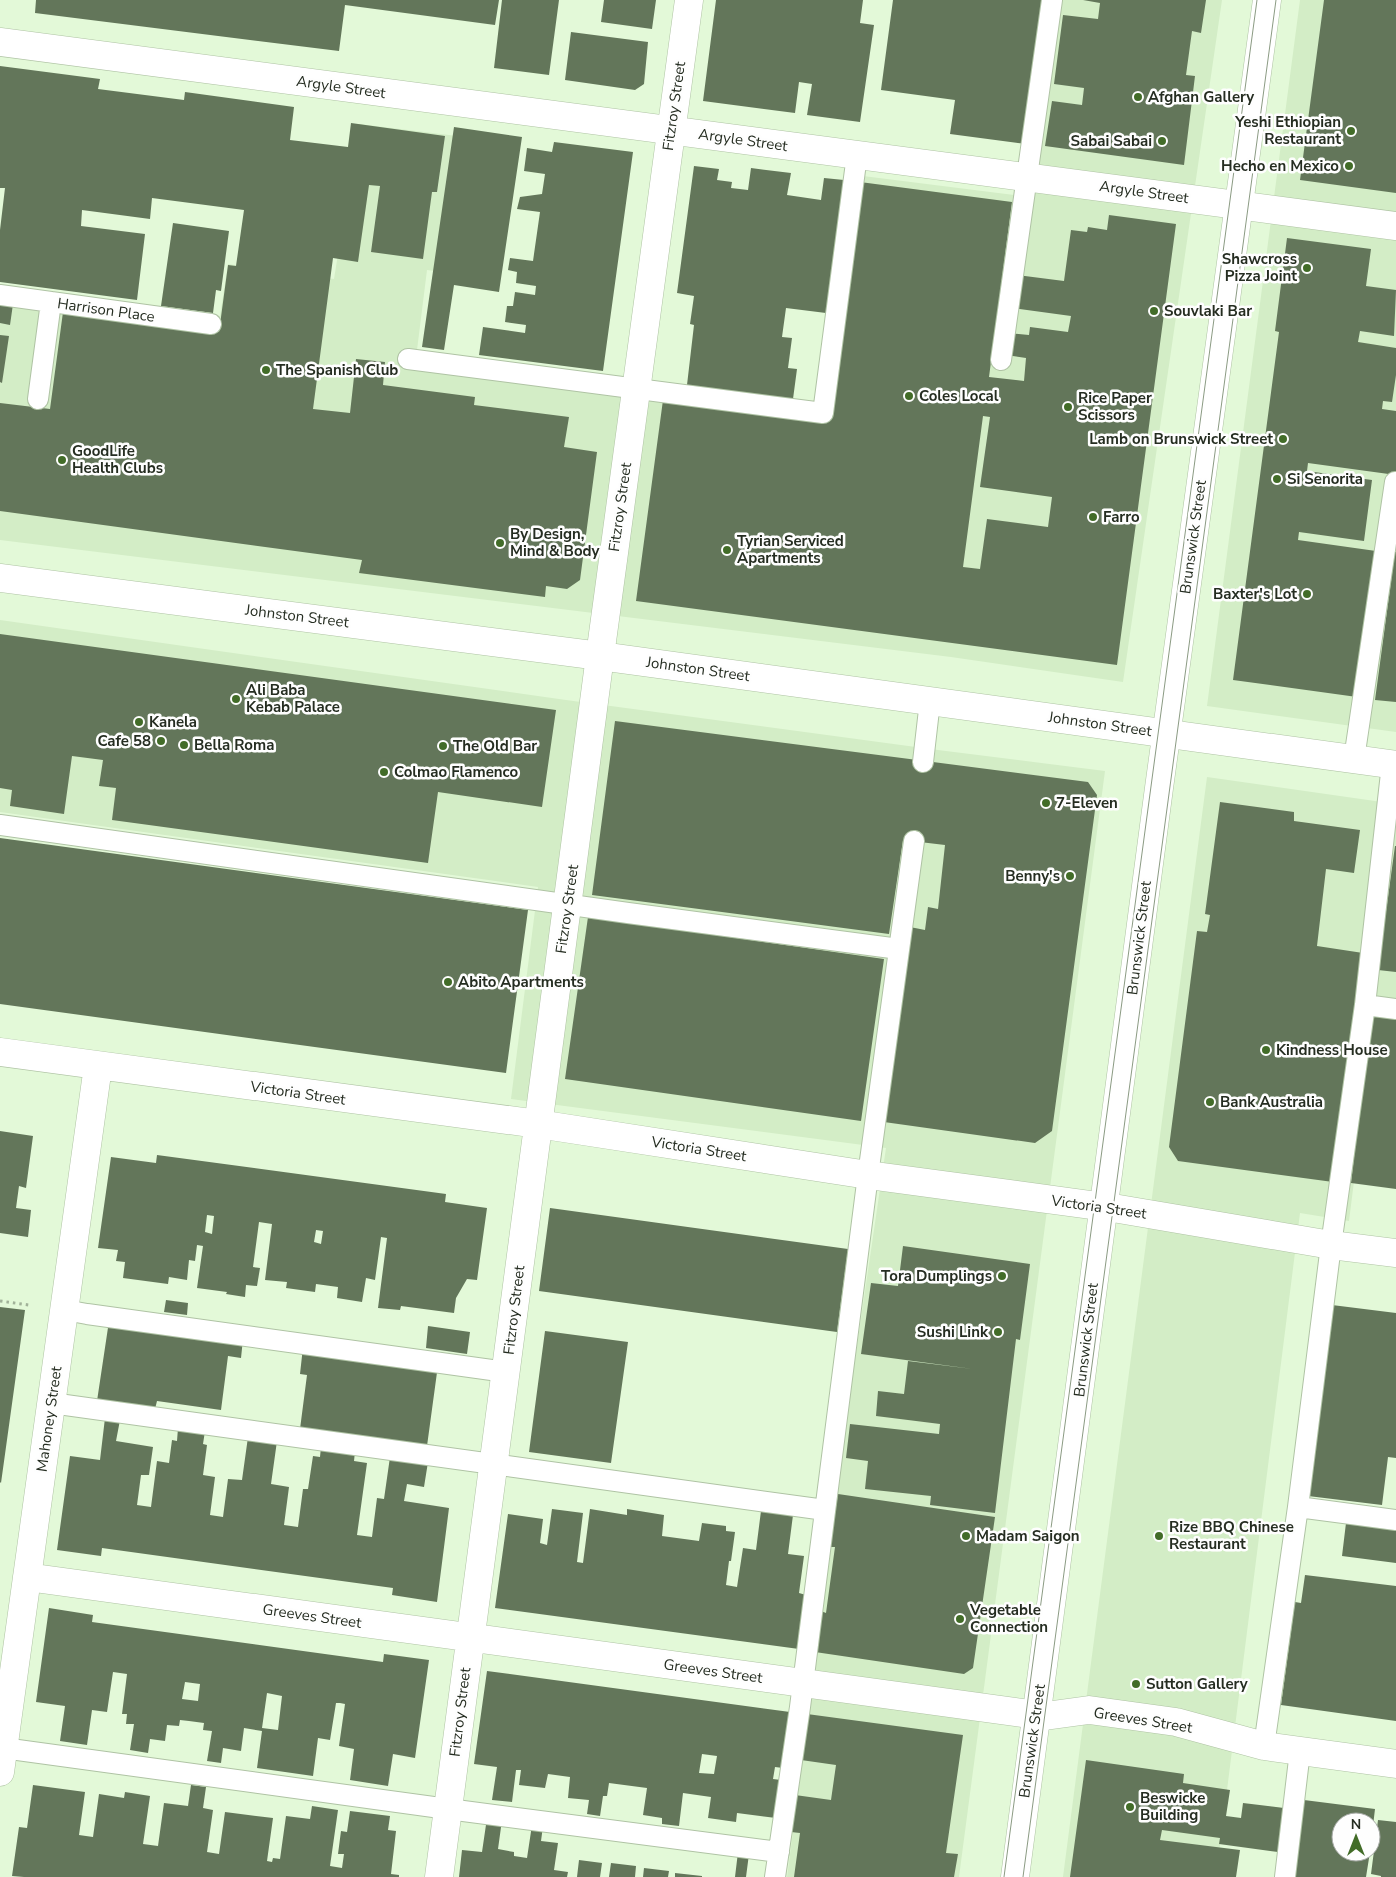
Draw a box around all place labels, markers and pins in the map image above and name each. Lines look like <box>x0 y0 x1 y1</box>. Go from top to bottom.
place label: Afghan Gallery <box>1148 87 1254 107</box>
marker: Afghan Gallery <box>1132 91 1144 103</box>
place label: Yeshi Ethiopian Restaurant <box>1234 112 1341 149</box>
marker: Yeshi Ethiopian Restaurant <box>1345 125 1357 137</box>
place label: Sabai Sabai <box>1071 131 1152 151</box>
marker: Sabai Sabai <box>1156 135 1168 147</box>
place label: Hecho en Mexico <box>1221 156 1339 176</box>
marker: Hecho en Mexico <box>1343 160 1355 172</box>
place label: Shawcross Pizza Joint <box>1222 249 1297 286</box>
marker: Shawcross Pizza Joint <box>1301 262 1313 274</box>
place label: Souvlaki Bar <box>1164 301 1252 321</box>
marker: Souvlaki Bar <box>1148 305 1160 317</box>
place label: The Spanish Club <box>276 360 398 380</box>
marker: The Spanish Club <box>260 364 272 376</box>
place label: Coles Local <box>919 386 999 406</box>
place label: Rice Paper Scissors <box>1078 388 1152 425</box>
marker: Coles Local <box>903 390 915 402</box>
marker: Rice Paper Scissors <box>1062 401 1074 413</box>
place label: Lamb on Brunswick Street <box>1089 429 1273 449</box>
marker: Lamb on Brunswick Street <box>1277 433 1289 445</box>
place label: GoodLife Health Clubs <box>72 441 163 478</box>
marker: GoodLife Health Clubs <box>56 454 68 466</box>
place label: Si Senorita <box>1287 469 1363 489</box>
marker: Si Senorita <box>1271 473 1283 485</box>
place label: Farro <box>1103 507 1140 527</box>
marker: Farro <box>1087 511 1099 523</box>
place label: By Design, Mind & Body <box>510 524 600 561</box>
place label: Tyrian Serviced Apartments <box>737 531 844 568</box>
marker: By Design, Mind & Body <box>494 537 506 549</box>
marker: Tyrian Serviced Apartments <box>721 544 733 556</box>
place label: Baxter's Lot <box>1213 584 1297 604</box>
marker: Baxter's Lot <box>1301 588 1313 600</box>
place label: Ali Baba Kebab Palace <box>246 680 340 717</box>
marker: Ali Baba Kebab Palace <box>230 693 242 705</box>
place label: Kanela <box>149 712 197 732</box>
marker: Kanela <box>133 716 145 728</box>
place label: Cafe 58 <box>97 731 151 751</box>
marker: Cafe 58 <box>155 735 167 747</box>
place label: Bella Roma <box>194 735 274 755</box>
place label: The Old Bar <box>453 736 537 756</box>
marker: Bella Roma <box>178 739 190 751</box>
marker: The Old Bar <box>437 740 449 752</box>
place label: Colmao Flamenco <box>394 762 519 782</box>
marker: Colmao Flamenco <box>378 766 390 778</box>
place label: 7-Eleven <box>1056 793 1118 813</box>
marker: 7-Eleven <box>1040 797 1052 809</box>
place label: Benny's <box>1005 866 1060 886</box>
marker: Benny's <box>1064 870 1076 882</box>
place label: Abito Apartments <box>458 972 584 992</box>
marker: Abito Apartments <box>442 976 454 988</box>
place label: Kindness House <box>1276 1040 1388 1060</box>
marker: Kindness House <box>1260 1044 1272 1056</box>
place label: Bank Australia <box>1220 1092 1323 1112</box>
marker: Bank Australia <box>1204 1096 1216 1108</box>
place label: Tora Dumplings <box>881 1266 992 1286</box>
marker: Tora Dumplings <box>996 1270 1008 1282</box>
place label: Sushi Link <box>917 1322 989 1342</box>
marker: Sushi Link <box>992 1326 1004 1338</box>
place label: Rize BBQ Chinese Restaurant <box>1169 1517 1294 1554</box>
place label: Madam Saigon <box>976 1526 1080 1546</box>
marker: Madam Saigon <box>960 1530 972 1542</box>
marker: Rize BBQ Chinese Restaurant <box>1153 1530 1165 1542</box>
place label: Vegetable Connection <box>969 1600 1048 1637</box>
marker: Vegetable Connection <box>954 1613 966 1625</box>
place label: Sutton Gallery <box>1146 1674 1248 1694</box>
marker: Sutton Gallery <box>1130 1678 1142 1690</box>
place label: Beswicke Building <box>1140 1788 1205 1825</box>
marker: Beswicke Building <box>1124 1801 1136 1813</box>

